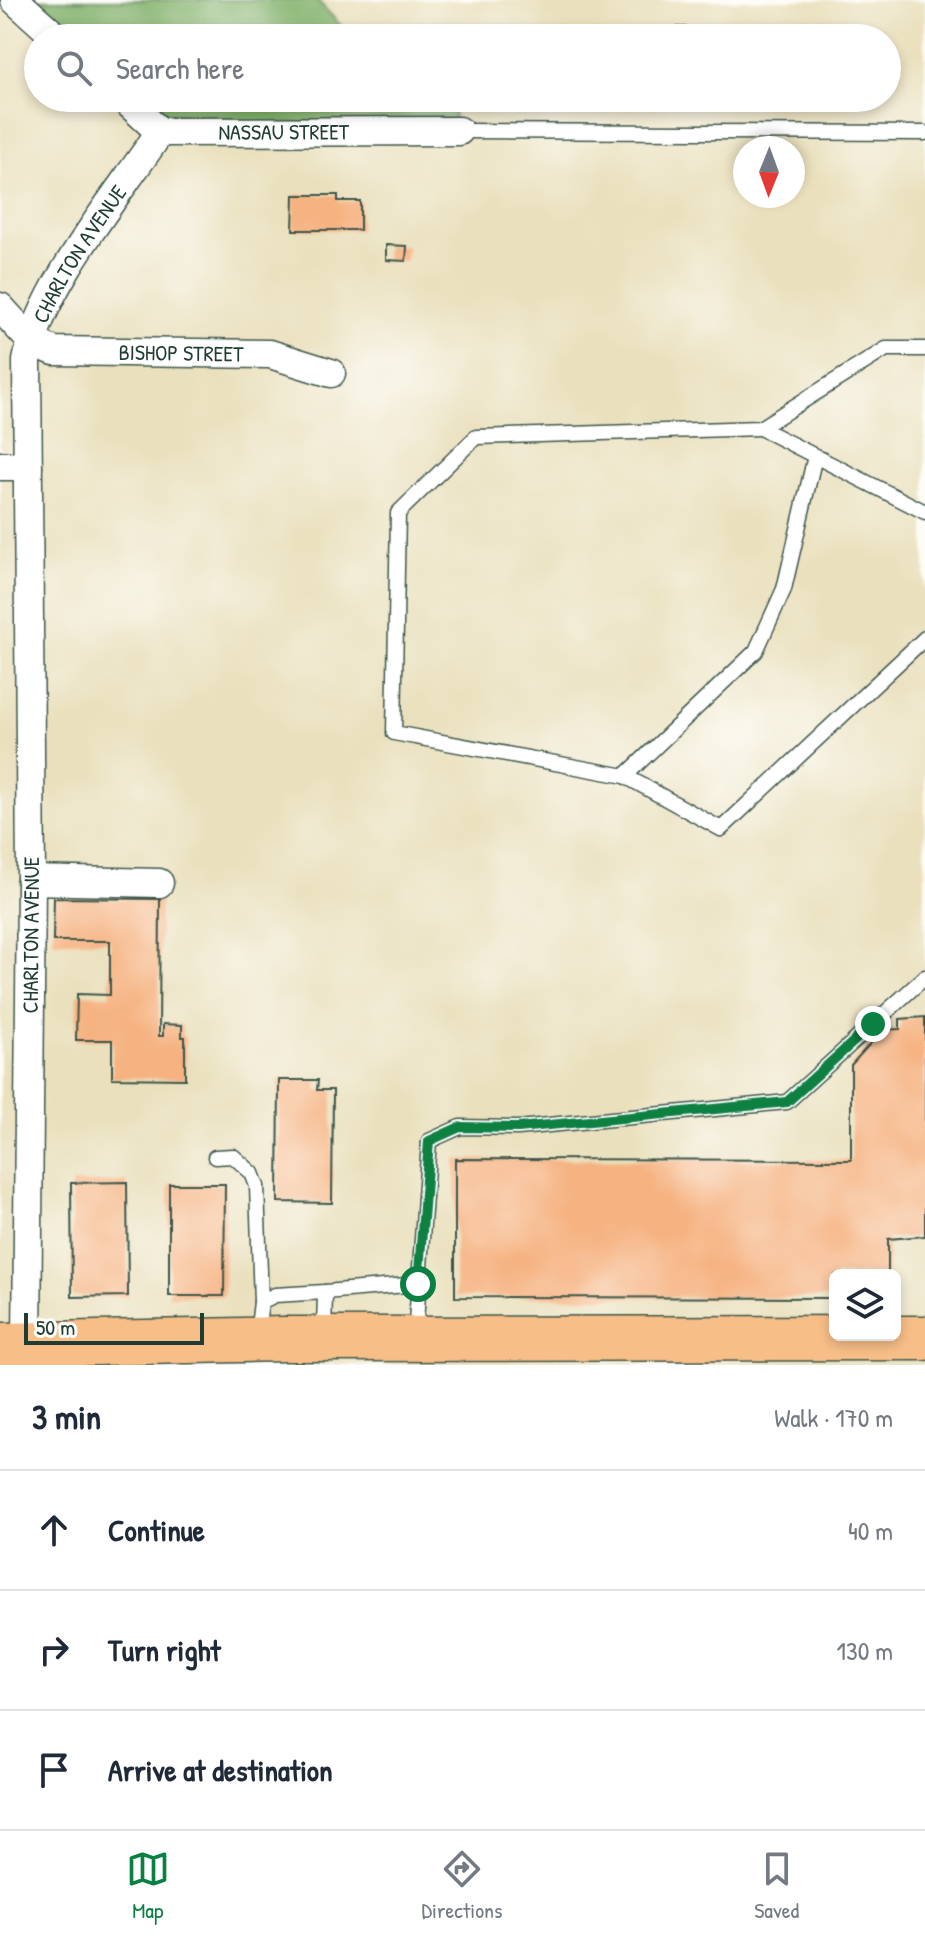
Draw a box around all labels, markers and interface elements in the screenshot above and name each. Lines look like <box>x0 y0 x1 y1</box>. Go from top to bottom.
search box <box>24 24 901 112</box>
icon: search <box>52 46 96 90</box>
text: Search here <box>116 48 244 88</box>
street label: NASSAU STREET <box>218 116 350 147</box>
north arrow <box>733 136 805 208</box>
street label: CHARLTON AVENUE <box>25 179 133 327</box>
street label: BISHOP STREET <box>118 337 244 369</box>
street label: CHARLTON AVENUE <box>15 856 46 1014</box>
route end <box>855 1006 891 1042</box>
route start <box>400 1266 436 1302</box>
map controls <box>829 1269 901 1341</box>
button: layers <box>829 1269 901 1341</box>
scale bar <box>24 1309 204 1345</box>
text: 50 m <box>36 1312 75 1342</box>
text: 3 min <box>32 1394 101 1440</box>
text: Walk · 170 m <box>774 1400 893 1435</box>
icon: ahead <box>32 1508 76 1552</box>
text: Continue <box>108 1510 205 1550</box>
text: 40 m <box>848 1513 893 1548</box>
icon: right <box>32 1628 76 1672</box>
text: Turn right <box>108 1630 221 1670</box>
text: 130 m <box>837 1633 893 1668</box>
icon: arrive <box>32 1748 76 1792</box>
text: Arrive at destination <box>108 1750 333 1790</box>
tab: Map <box>126 1847 170 1925</box>
tab: Directions <box>422 1847 503 1925</box>
tab: Saved <box>754 1847 799 1925</box>

